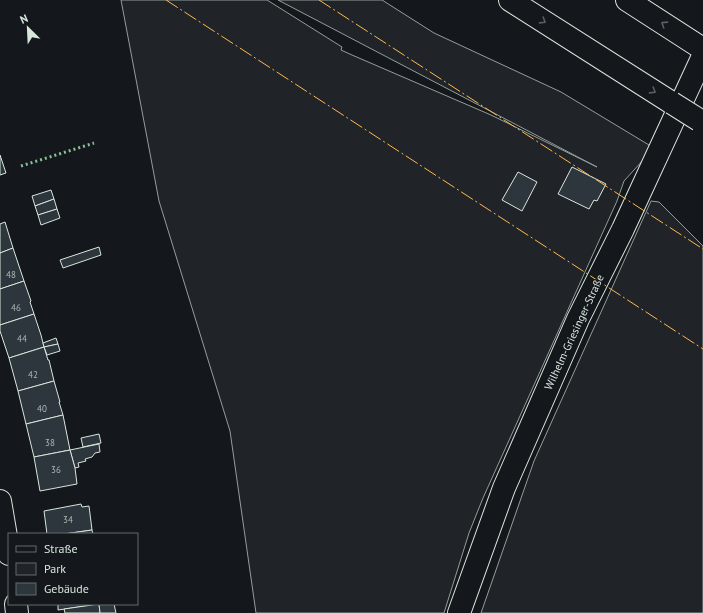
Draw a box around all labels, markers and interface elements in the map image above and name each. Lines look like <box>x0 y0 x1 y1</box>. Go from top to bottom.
north arrow <box>8 8 48 48</box>
text: N <box>18 11 30 27</box>
one-way arrow <box>539 16 546 24</box>
one-way arrow <box>661 21 668 29</box>
one-way arrow <box>649 86 656 93</box>
house number: 48 <box>6 269 16 280</box>
street label: Wilhelm-Griesinger-Straße <box>541 272 607 392</box>
house number: 46 <box>11 302 21 313</box>
house number: 44 <box>17 333 27 344</box>
house number: 42 <box>28 369 38 380</box>
house number: 40 <box>37 403 47 414</box>
house number: 38 <box>45 437 55 448</box>
house number: 36 <box>51 464 61 475</box>
house number: 34 <box>63 514 73 525</box>
legend <box>8 533 138 605</box>
text: Straße <box>44 541 78 556</box>
text: Park <box>44 561 66 576</box>
text: Gebäude <box>44 581 89 596</box>

